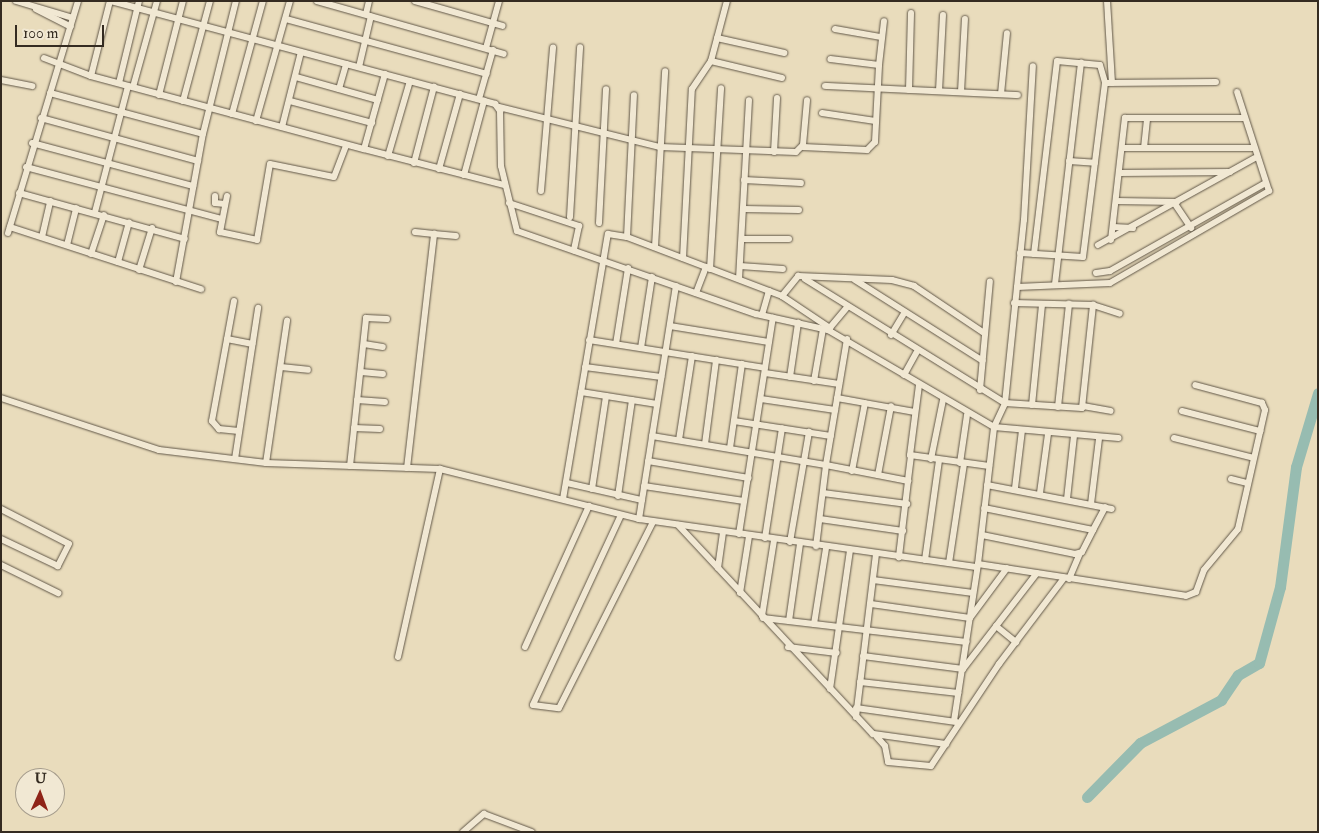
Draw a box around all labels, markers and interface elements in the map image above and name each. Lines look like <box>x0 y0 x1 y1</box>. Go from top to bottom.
scale bar <box>18 15 106 47</box>
text: 100 m <box>23 24 58 43</box>
north arrow <box>15 768 65 818</box>
text: U <box>34 770 47 787</box>

